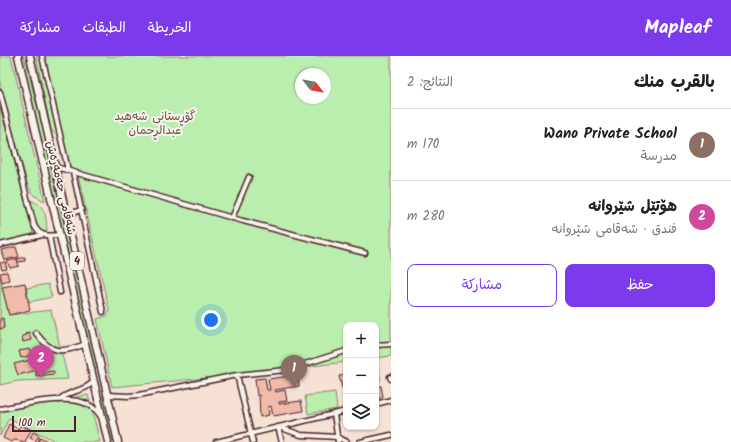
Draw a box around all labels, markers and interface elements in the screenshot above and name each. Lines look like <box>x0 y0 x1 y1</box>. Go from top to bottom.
text: Mapleaf <box>644 13 711 43</box>
text: مشاركة <box>20 17 60 39</box>
text: الطبقات <box>82 17 126 39</box>
text: الخريطة <box>148 17 191 39</box>
north arrow <box>295 68 331 104</box>
text: بالقرب منك <box>634 69 715 96</box>
text: النتائج: 2 <box>407 72 453 93</box>
park label: گۆڕستانی شەهید عبدالڕحمان <box>114 107 196 140</box>
text: Wano Private School <box>544 122 677 146</box>
text: 170 m <box>407 134 439 155</box>
text: 1 <box>700 134 704 155</box>
street label: شەقامی حەمەڕەش <box>41 139 81 237</box>
text: مدرسة <box>641 146 677 167</box>
text: هۆتێل شێروانە <box>588 195 677 219</box>
text: 280 m <box>407 206 444 227</box>
text: 2 <box>698 206 706 227</box>
text: فندق · شەقامی شێروانە <box>552 219 677 240</box>
road number: 4 <box>70 252 84 270</box>
button: مشاركة <box>407 264 557 307</box>
button: حفظ <box>565 264 715 307</box>
your location <box>201 310 221 330</box>
map controls <box>343 322 379 430</box>
button: + <box>343 322 379 358</box>
pin: 2 <box>28 345 54 378</box>
pin: 1 <box>281 355 307 388</box>
button: − <box>343 358 379 394</box>
button: layers <box>343 394 379 430</box>
scale bar <box>12 414 76 433</box>
text: 100 m <box>18 414 46 432</box>

